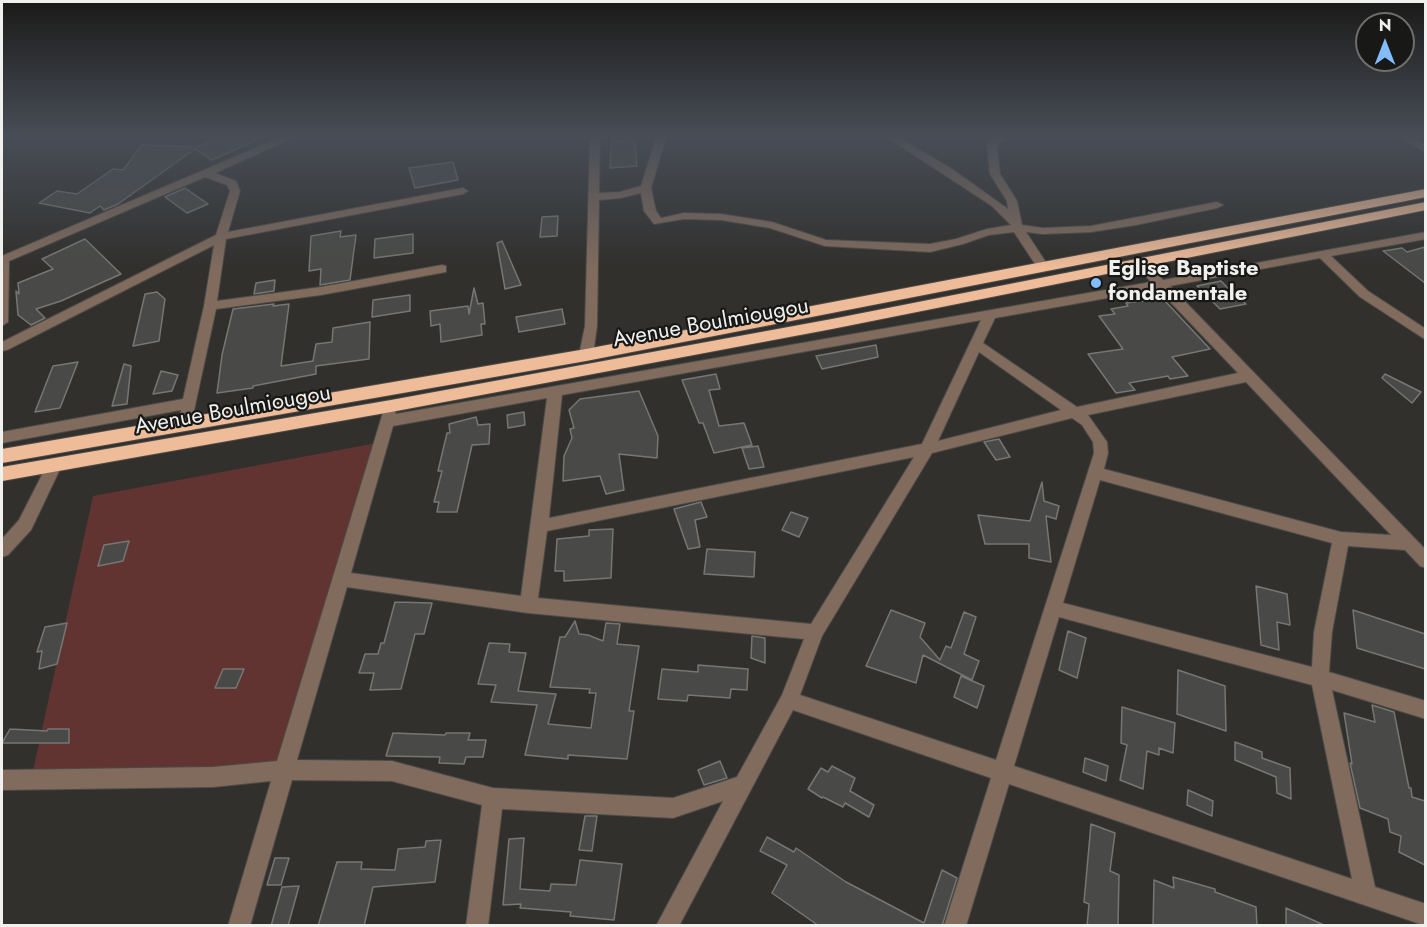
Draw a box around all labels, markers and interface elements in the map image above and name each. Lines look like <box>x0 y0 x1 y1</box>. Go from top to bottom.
north arrow <box>1355 12 1415 72</box>
text: N <box>1379 14 1391 37</box>
place label: Eglise Baptiste fondamentale <box>1108 257 1259 308</box>
marker: Eglise Baptiste fondamentale <box>1089 276 1103 290</box>
street label: Avenue Boulmiougou <box>611 294 811 354</box>
street label: Avenue Boulmiougou <box>133 381 333 441</box>

